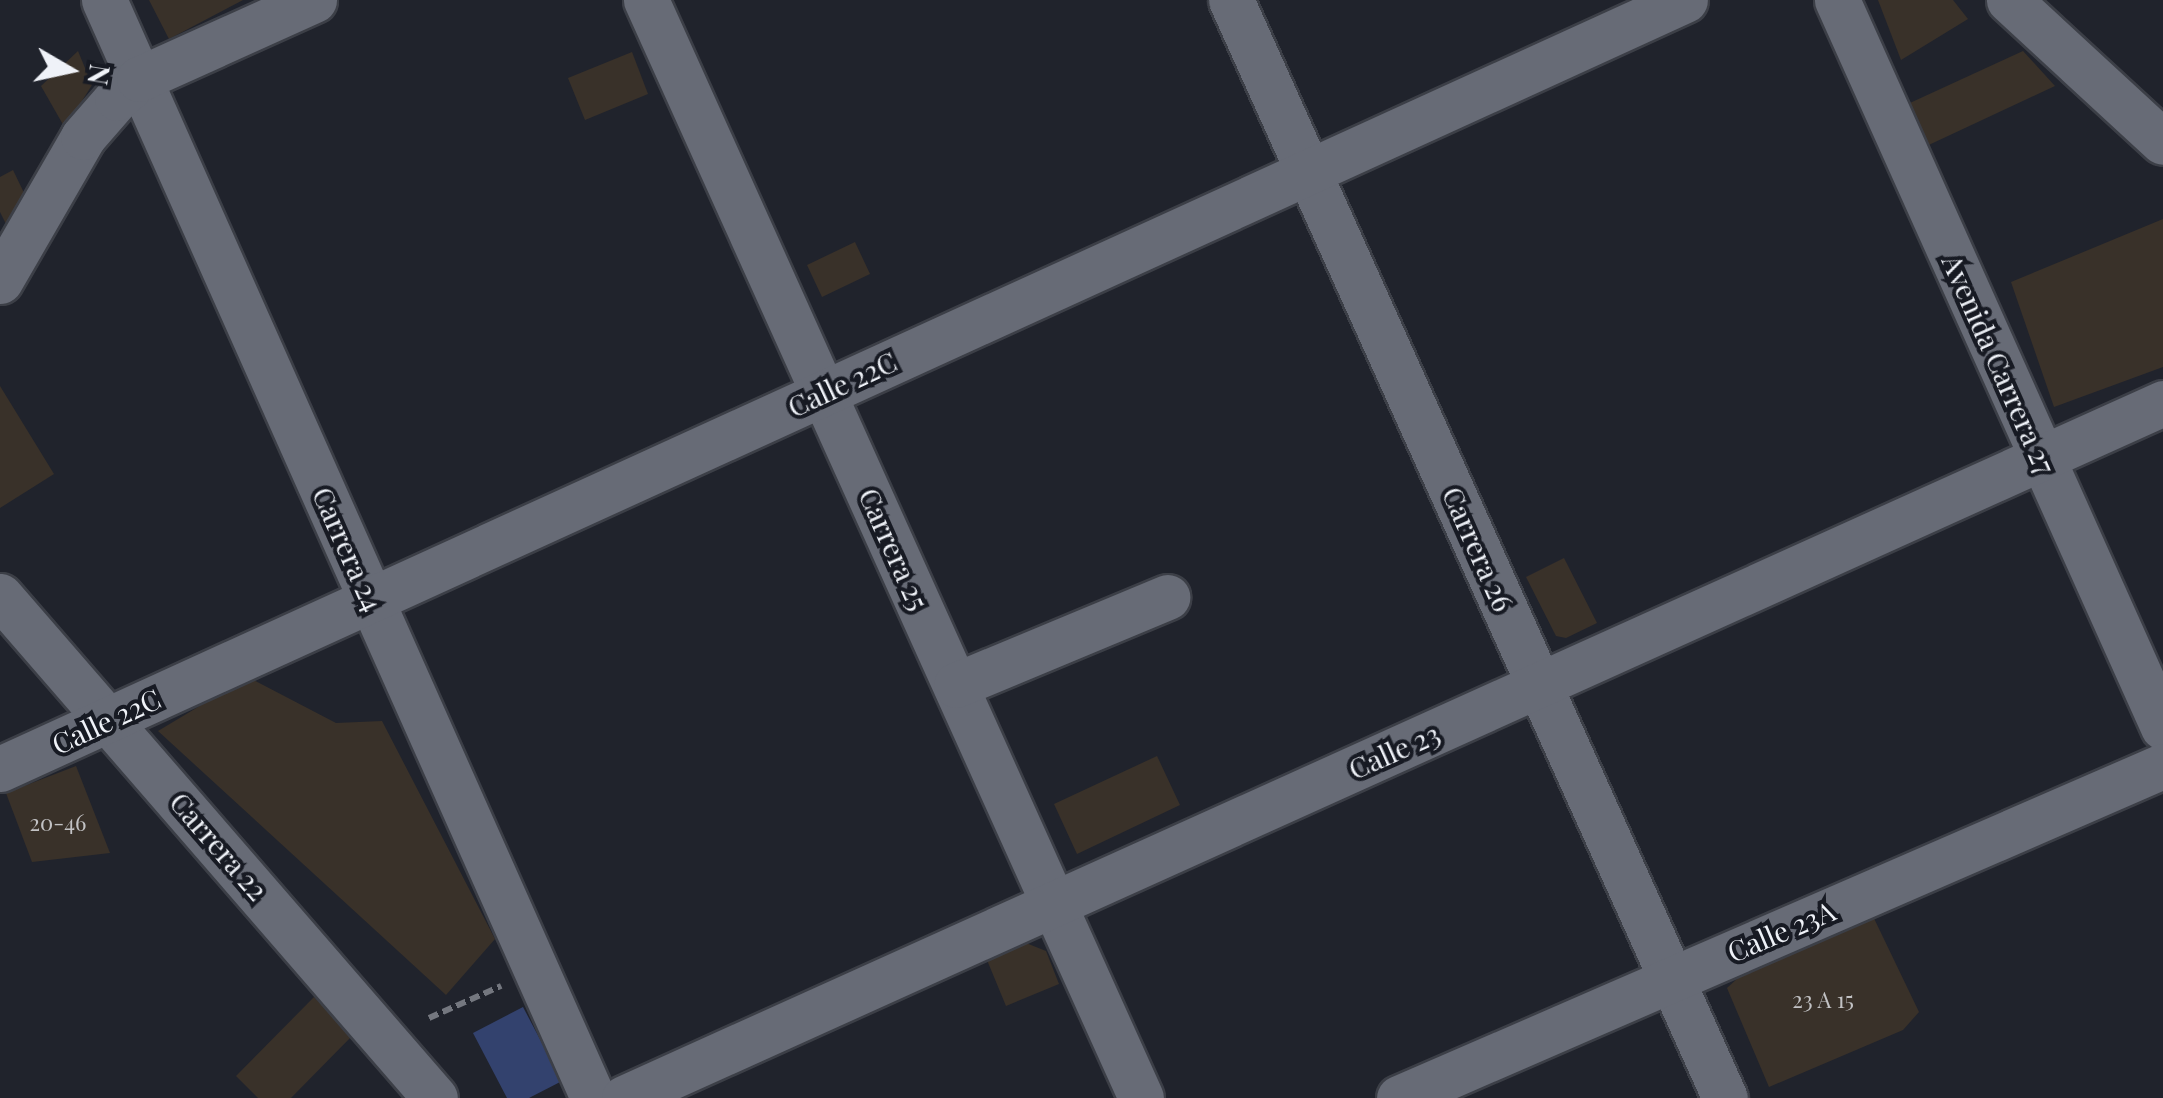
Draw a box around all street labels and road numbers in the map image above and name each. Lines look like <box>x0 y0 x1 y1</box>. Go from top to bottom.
street label: Avenida Carrera 27 <box>1935 249 2063 479</box>
street label: Calle 22C <box>782 344 902 424</box>
street label: Carrera 26 <box>1436 481 1520 617</box>
street label: Carrera 24 <box>306 482 390 616</box>
street label: Carrera 25 <box>852 483 936 615</box>
street label: Calle 22C <box>46 681 166 761</box>
street label: Calle 23 <box>1343 716 1445 786</box>
street label: Carrera 22 <box>163 785 275 907</box>
street label: Calle 23A <box>1722 893 1840 969</box>

